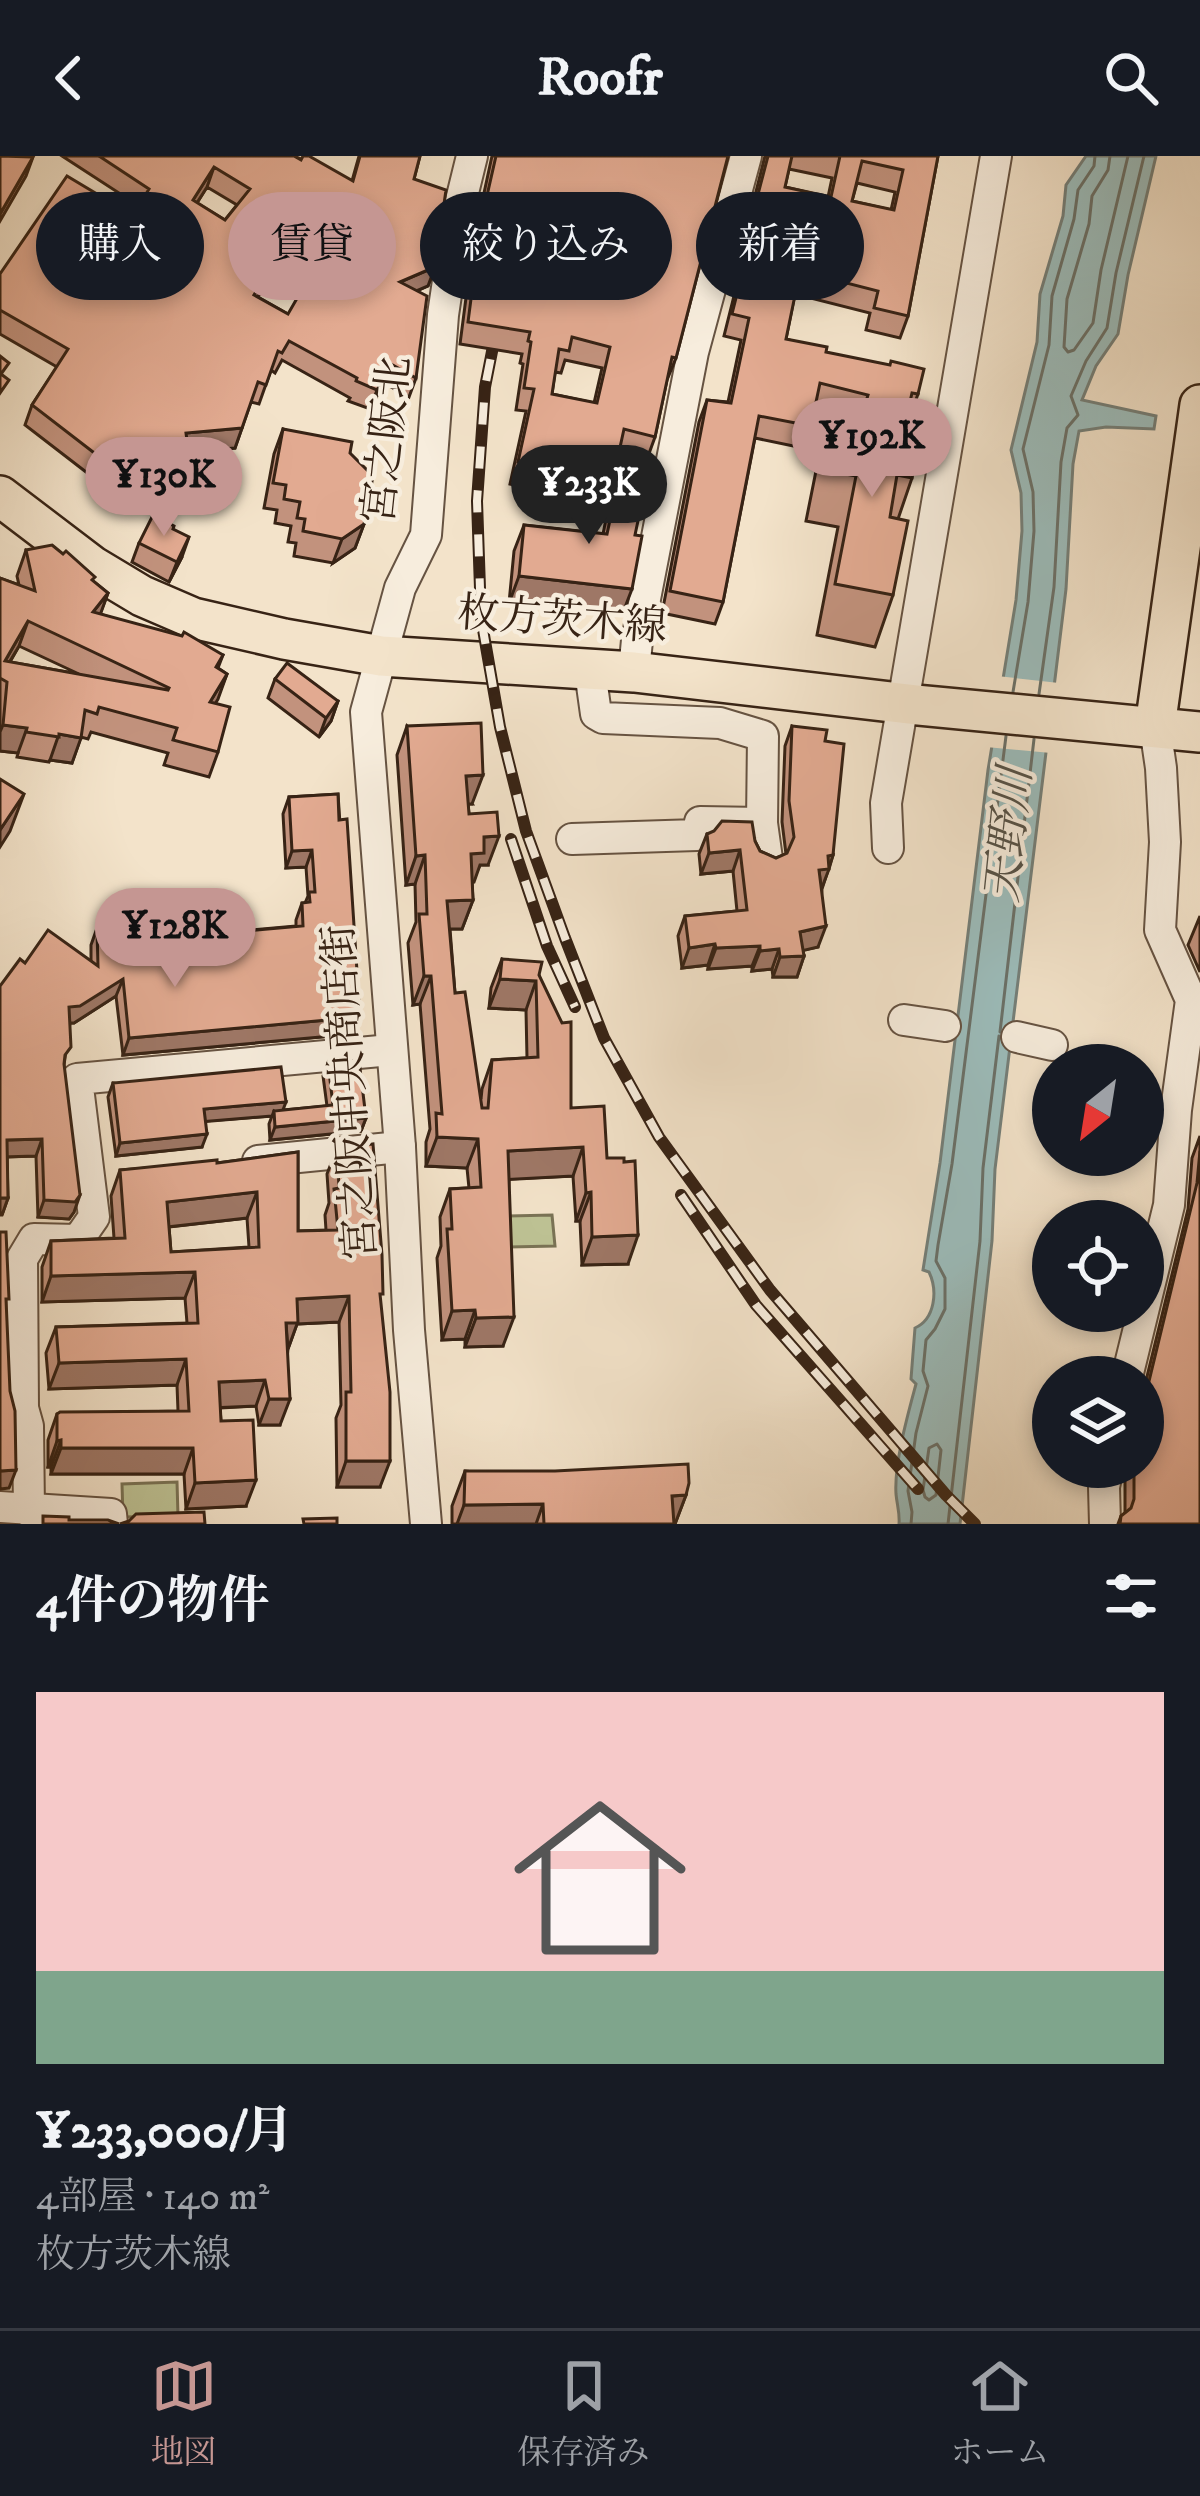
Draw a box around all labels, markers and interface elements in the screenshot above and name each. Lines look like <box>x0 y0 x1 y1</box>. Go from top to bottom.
icon: back <box>36 45 102 111</box>
text: Roofr <box>537 45 663 112</box>
icon: search <box>1098 45 1164 111</box>
chip: 購入 <box>36 192 204 300</box>
chip: 賃貸 <box>228 192 396 300</box>
chip: 絞り込み <box>420 192 672 300</box>
chip: 新着 <box>696 192 864 300</box>
street label: 宮之阪北 <box>353 354 423 526</box>
pin: ¥192K <box>788 398 956 500</box>
text: ¥192K <box>819 412 925 461</box>
pin: ¥130K <box>80 437 248 539</box>
pin: ¥233K <box>505 445 673 547</box>
text: ¥130K <box>112 451 216 500</box>
text: ¥233K <box>538 459 640 508</box>
street label: 枚方茨木線 <box>455 588 669 654</box>
water label: 天野川 <box>975 760 1045 905</box>
pin: ¥128K <box>91 888 259 990</box>
text: ¥128K <box>122 902 228 951</box>
street label: 宮之阪中央商店街 <box>313 923 389 1261</box>
north arrow <box>1032 1044 1164 1176</box>
map controls <box>1032 1044 1164 1488</box>
button: locate <box>1032 1200 1164 1332</box>
button: layers <box>1032 1356 1164 1488</box>
icon: filters <box>1098 1563 1164 1629</box>
text: 4件の物件 <box>36 1570 269 1634</box>
icon: home <box>492 1770 708 1986</box>
text: ¥233,000/月 <box>36 2100 294 2164</box>
text: 4部屋 · 140 m² <box>36 2173 269 2222</box>
text: 枚方茨木線 <box>36 2231 231 2280</box>
tab: 地図 <box>151 2353 217 2474</box>
tab: 保存済み <box>518 2353 650 2474</box>
tab: ホーム <box>951 2353 1050 2474</box>

